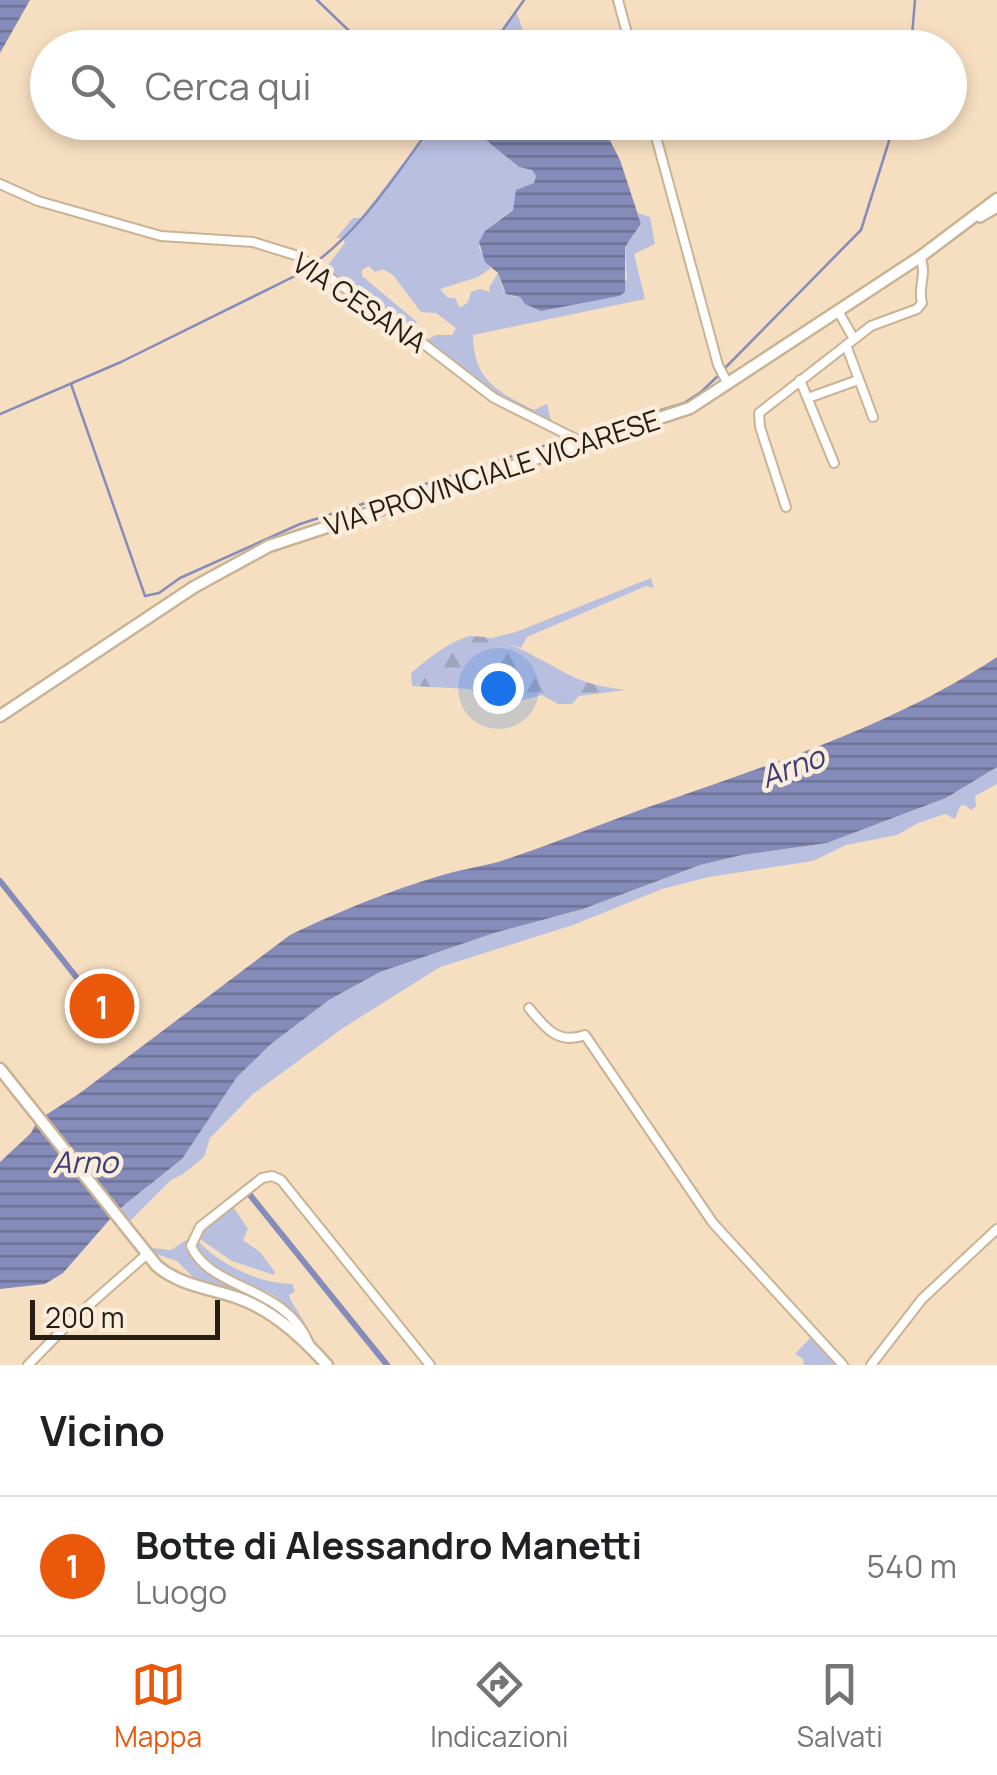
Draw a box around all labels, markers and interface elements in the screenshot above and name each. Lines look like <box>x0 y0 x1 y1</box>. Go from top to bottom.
search box <box>30 30 967 140</box>
icon: search <box>65 58 120 113</box>
text: Cerca qui <box>145 59 311 111</box>
street label: VIA CESANA <box>286 243 435 361</box>
street label: VIA PROVINCIALE VICARESE <box>320 400 664 544</box>
your location <box>473 663 524 714</box>
water label: Arno <box>754 734 832 797</box>
pin: 1 <box>70 968 134 1044</box>
water label: Arno <box>52 1141 120 1182</box>
scale bar <box>30 1295 220 1340</box>
text: 200 m <box>45 1298 124 1336</box>
text: Vicino <box>40 1401 165 1459</box>
text: Botte di Alessandro Manetti <box>135 1518 642 1570</box>
text: 1 <box>65 1544 80 1588</box>
text: 540 m <box>867 1544 957 1588</box>
text: Luogo <box>135 1570 227 1614</box>
tab: Mappa <box>114 1657 202 1755</box>
tab: Indicazioni <box>430 1657 569 1755</box>
tab: Salvati <box>797 1657 883 1755</box>

